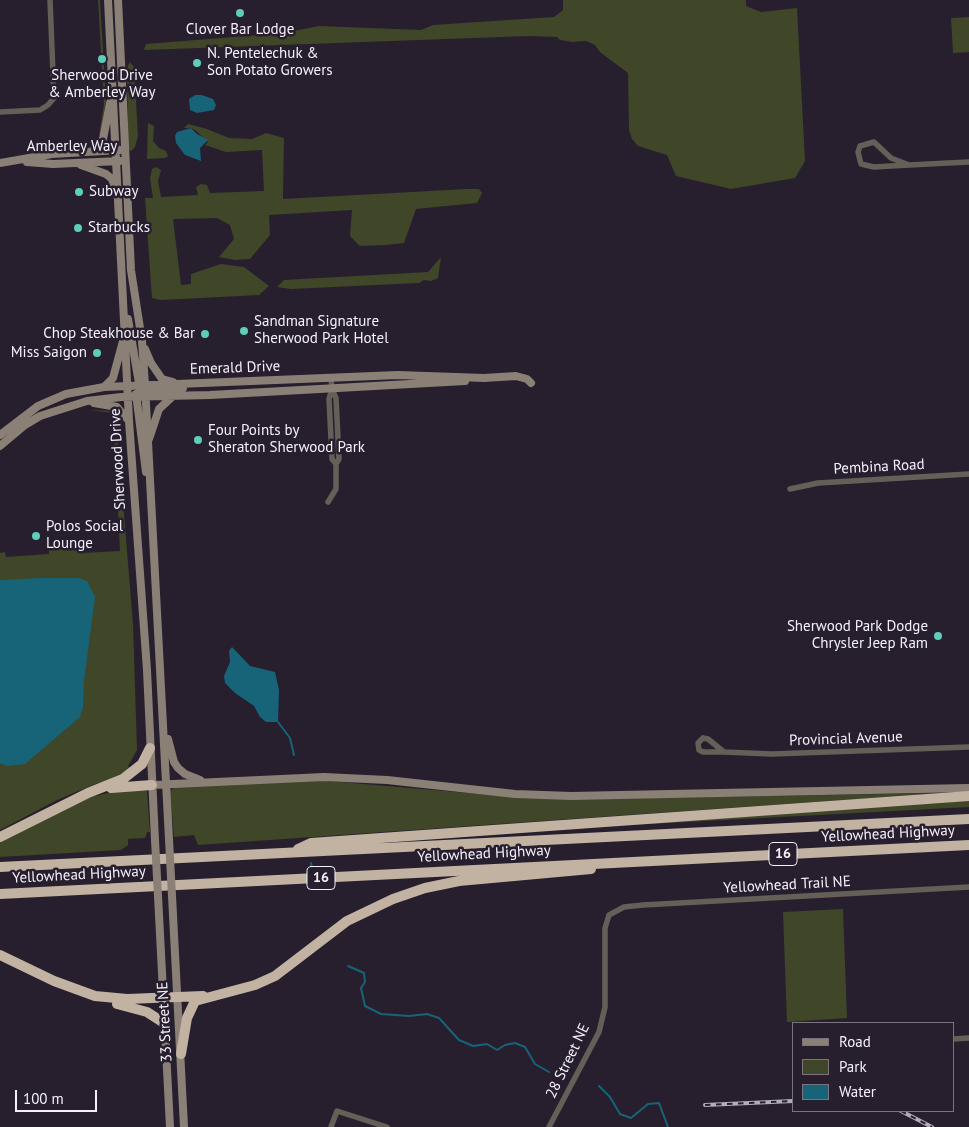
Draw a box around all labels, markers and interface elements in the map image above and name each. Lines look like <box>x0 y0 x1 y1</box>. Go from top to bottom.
marker: Clover Bar Lodge <box>234 7 246 19</box>
place label: Clover Bar Lodge <box>186 21 294 39</box>
place label: N. Pentelechuk & Son Potato Growers <box>207 45 333 80</box>
marker: Sherwood Drive & Amberley Way <box>96 53 108 65</box>
marker: N. Pentelechuk & Son Potato Growers <box>191 57 203 69</box>
place label: Sherwood Drive & Amberley Way <box>49 67 155 102</box>
street label: Amberley Way <box>27 138 117 156</box>
place label: Subway <box>89 183 138 201</box>
marker: Subway <box>73 186 85 198</box>
place label: Starbucks <box>88 219 150 237</box>
marker: Starbucks <box>72 222 84 234</box>
place label: Sandman Signature Sherwood Park Hotel <box>254 313 389 348</box>
place label: Chop Steakhouse & Bar <box>43 325 195 343</box>
marker: Sandman Signature Sherwood Park Hotel <box>238 325 250 337</box>
marker: Chop Steakhouse & Bar <box>199 328 211 340</box>
place label: Miss Saigon <box>11 344 87 362</box>
marker: Miss Saigon <box>91 347 103 359</box>
street label: Emerald Drive <box>189 357 281 379</box>
street label: Sherwood Drive <box>106 408 130 510</box>
place label: Four Points by Sheraton Sherwood Park <box>208 422 365 457</box>
marker: Four Points by Sheraton Sherwood Park <box>192 434 204 446</box>
street label: Pembina Road <box>833 456 925 478</box>
place label: Polos Social Lounge <box>46 518 123 553</box>
marker: Polos Social Lounge <box>30 530 42 542</box>
place label: Sherwood Park Dodge Chrysler Jeep Ram <box>787 618 928 653</box>
marker: Sherwood Park Dodge Chrysler Jeep Ram <box>932 630 944 642</box>
street label: Provincial Avenue <box>789 728 903 750</box>
street label: Yellowhead Highway <box>821 822 955 846</box>
street label: Yellowhead Highway <box>417 842 551 866</box>
road number: 16 <box>769 842 797 866</box>
street label: Yellowhead Highway <box>12 863 146 887</box>
road number: 16 <box>307 866 335 890</box>
street label: Yellowhead Trail NE <box>723 873 851 897</box>
street label: 33 Street NE <box>154 981 176 1063</box>
street label: 28 Street NE <box>542 1021 594 1101</box>
legend <box>792 1022 954 1112</box>
text: Road <box>839 1032 871 1051</box>
text: Park <box>839 1057 867 1076</box>
scale bar <box>18 1080 100 1112</box>
text: Water <box>839 1082 876 1101</box>
text: 100 m <box>23 1089 64 1108</box>

